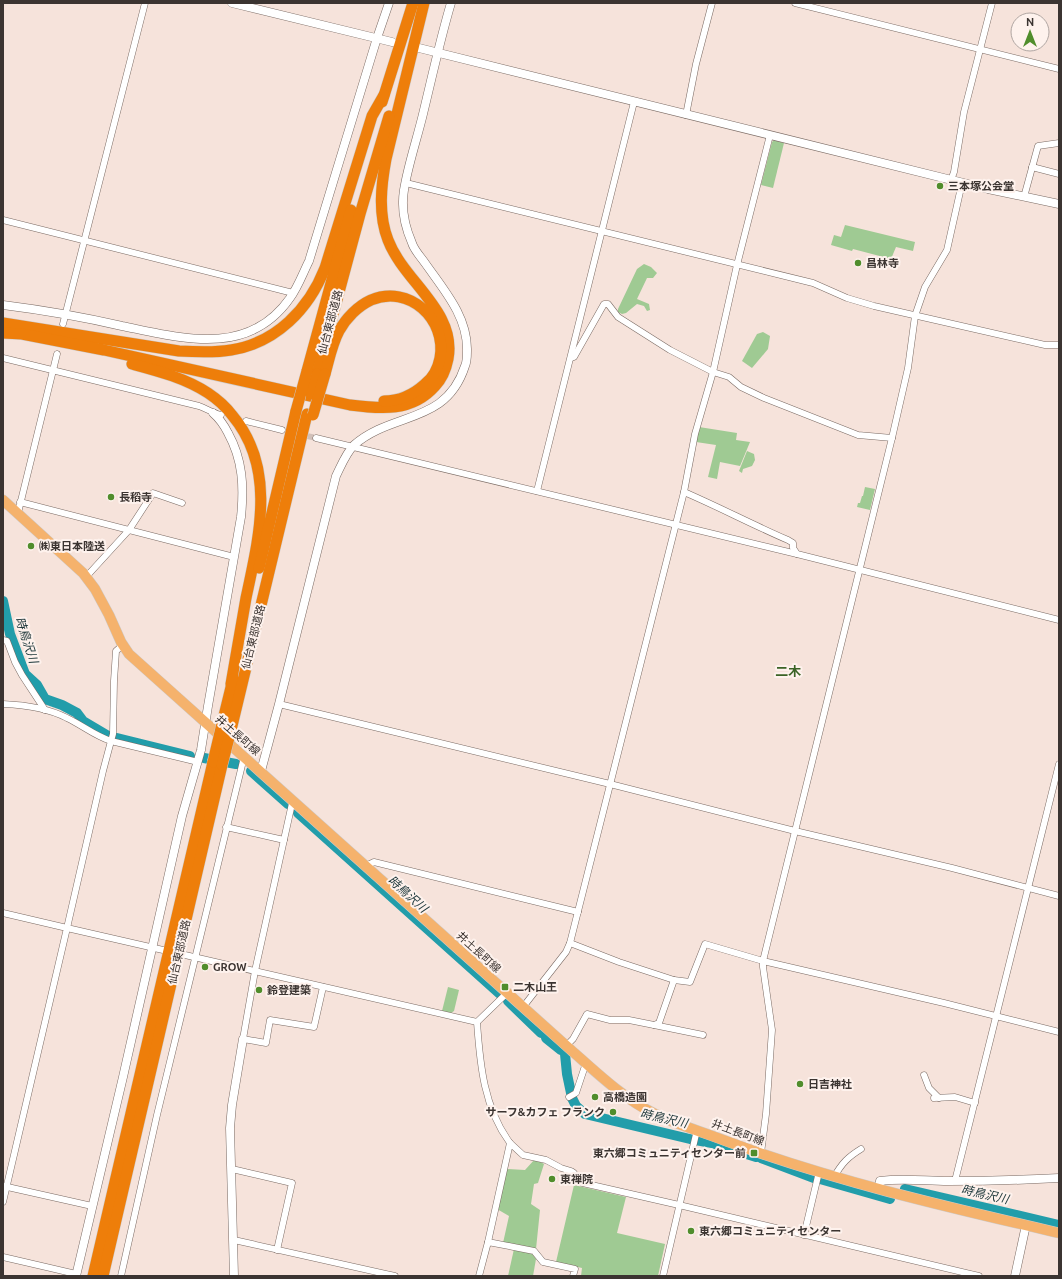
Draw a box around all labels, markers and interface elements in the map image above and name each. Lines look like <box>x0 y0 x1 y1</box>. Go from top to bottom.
north arrow <box>1010 12 1050 52</box>
text: N <box>1026 16 1034 28</box>
place label: 三本塚公会堂 <box>948 180 1014 192</box>
marker: 三本塚公会堂 <box>935 181 945 191</box>
place label: 昌林寺 <box>866 257 899 269</box>
marker: 昌林寺 <box>853 258 863 268</box>
street label: 仙台東部道路 <box>316 289 344 355</box>
place label: 長稻寺 <box>119 491 152 503</box>
marker: 長稻寺 <box>106 492 116 502</box>
place label: ㈱東日本陸送 <box>39 540 105 552</box>
marker: ㈱東日本陸送 <box>26 541 36 551</box>
street label: 仙台東部道路 <box>239 604 267 670</box>
water label: 時鳥沢川 <box>13 615 41 667</box>
district label: 二木 <box>775 664 802 678</box>
street label: 井土長町線 <box>213 712 263 758</box>
water label: 時鳥沢川 <box>386 873 432 916</box>
street label: 仙台東部道路 <box>166 918 192 986</box>
street label: 井土長町線 <box>455 929 503 975</box>
place label: GROW <box>213 961 247 973</box>
marker: GROW <box>200 962 210 972</box>
place label: 二木山王 <box>513 981 557 993</box>
marker: 二木山王 <box>500 982 510 992</box>
place label: 鈴登建築 <box>267 984 311 996</box>
marker: 鈴登建築 <box>254 985 264 995</box>
place label: 日吉神社 <box>808 1078 852 1090</box>
marker: 日吉神社 <box>795 1079 805 1089</box>
place label: 高橋造園 <box>603 1091 647 1103</box>
marker: 高橋造園 <box>590 1092 600 1102</box>
place label: サーフ&カフェ フランク <box>485 1106 605 1118</box>
water label: 時鳥沢川 <box>639 1106 691 1130</box>
marker: サーフ&カフェ フランク <box>608 1107 618 1117</box>
street label: 井土長町線 <box>710 1117 766 1147</box>
place label: 東六郷コミュニティセンター前 <box>593 1147 746 1159</box>
marker: 東六郷コミュニティセンター前 <box>749 1148 759 1158</box>
place label: 東禅院 <box>560 1173 593 1185</box>
marker: 東禅院 <box>547 1174 557 1184</box>
water label: 時鳥沢川 <box>960 1182 1012 1206</box>
place label: 東六郷コミュニティセンター <box>699 1225 841 1237</box>
marker: 東六郷コミュニティセンター <box>686 1226 696 1236</box>

